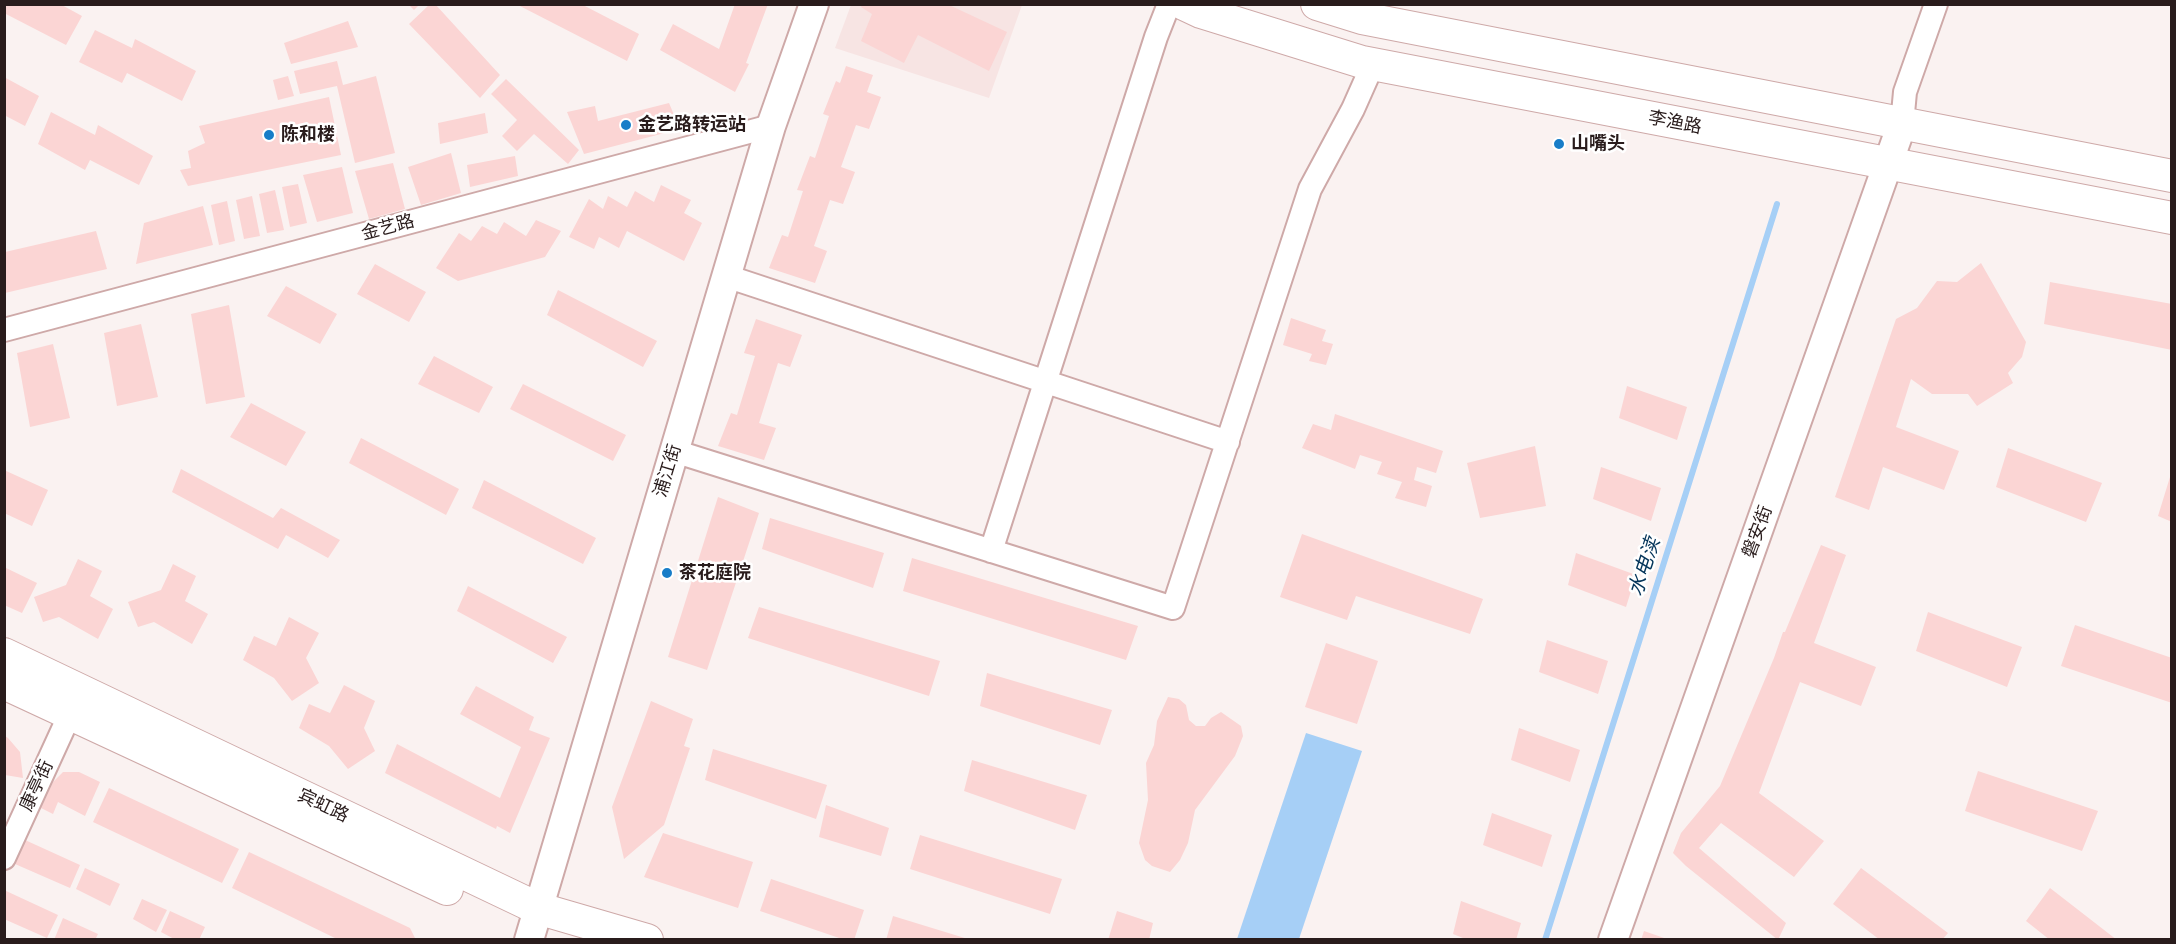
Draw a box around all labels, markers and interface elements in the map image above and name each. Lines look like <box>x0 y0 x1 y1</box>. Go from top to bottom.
street label: 李渔路 <box>1646 107 1704 139</box>
place label: 金艺路转运站 <box>638 114 746 136</box>
marker: 金艺路转运站 <box>619 118 633 132</box>
place label: 陈和楼 <box>281 124 335 146</box>
marker: 陈和楼 <box>262 128 276 142</box>
place label: 山嘴头 <box>1571 133 1625 155</box>
marker: 山嘴头 <box>1552 137 1566 151</box>
street label: 金艺路 <box>359 211 417 245</box>
street label: 浦江街 <box>650 442 686 500</box>
street label: 磐安街 <box>1739 503 1777 561</box>
water label: 水电渎 <box>1624 535 1666 599</box>
place label: 茶花庭院 <box>679 562 751 584</box>
marker: 茶花庭院 <box>660 566 674 580</box>
street label: 康亭街 <box>16 757 58 815</box>
street label: 宾虹路 <box>294 785 352 827</box>

